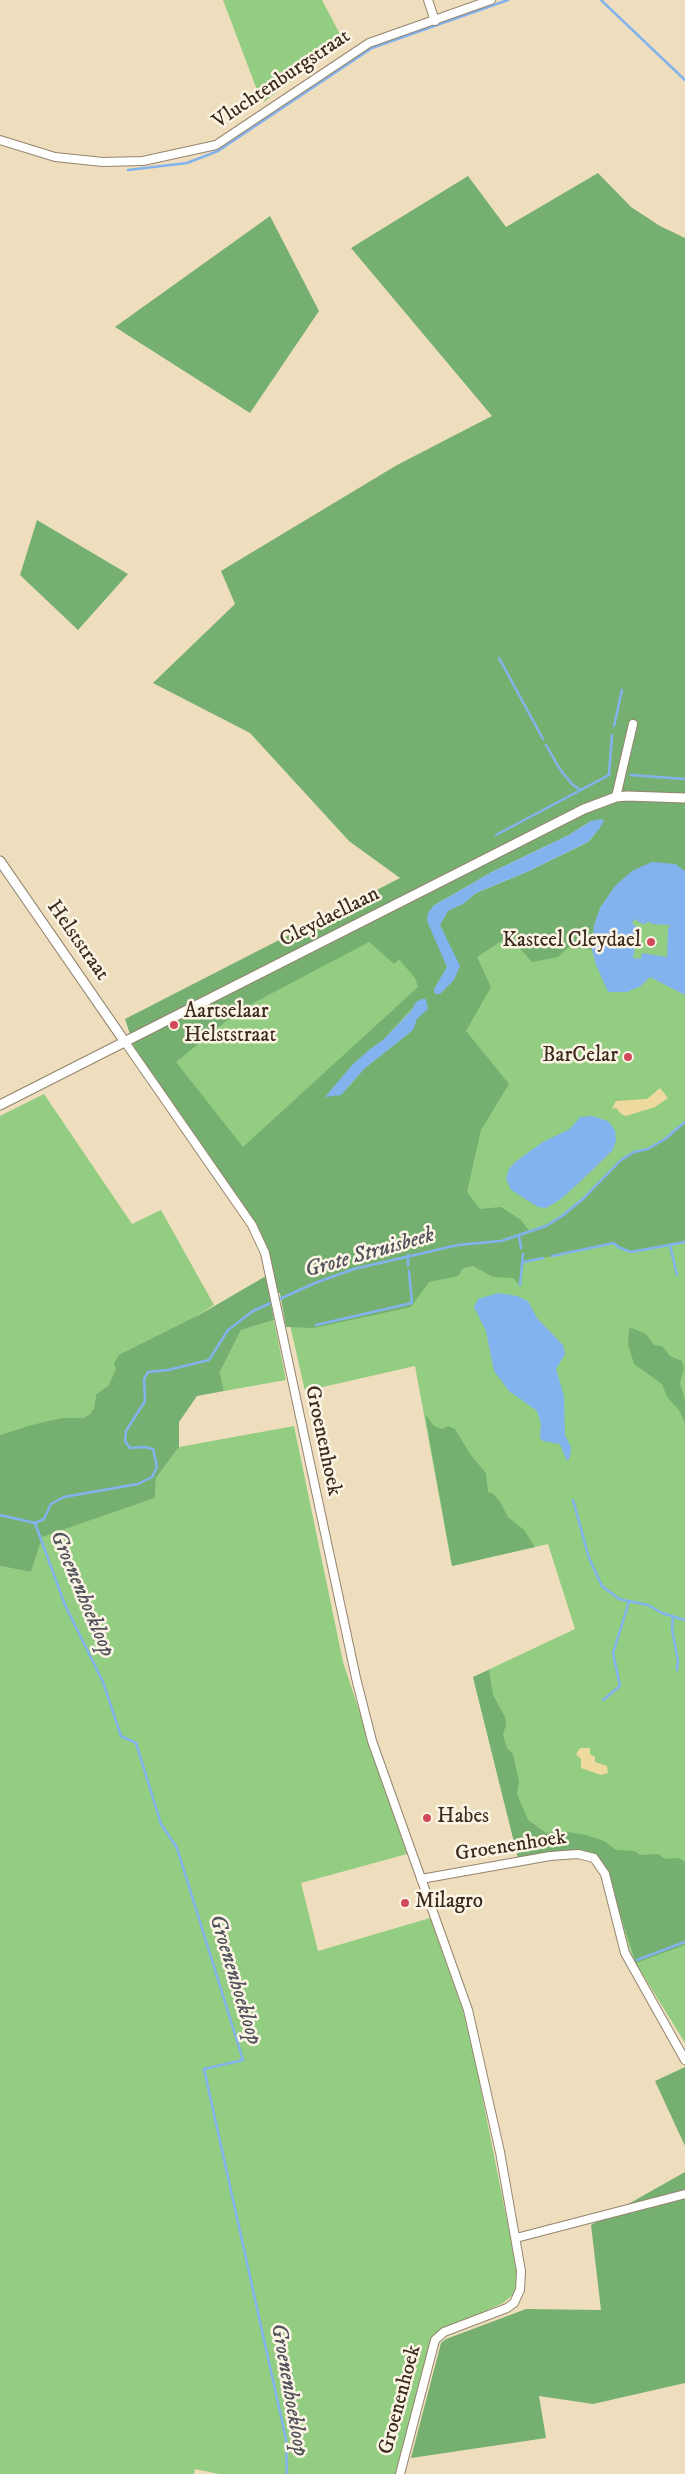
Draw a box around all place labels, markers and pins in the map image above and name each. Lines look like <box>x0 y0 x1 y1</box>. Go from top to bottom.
place label: Kasteel Cleydael <box>502 929 641 955</box>
marker: Kasteel Cleydael <box>645 936 657 948</box>
place label: Aartselaar Helststraat <box>184 1000 276 1050</box>
marker: Aartselaar Helststraat <box>168 1019 180 1031</box>
place label: BarCelar <box>542 1044 618 1070</box>
marker: BarCelar <box>622 1051 634 1063</box>
place label: Habes <box>437 1805 489 1831</box>
marker: Habes <box>421 1812 433 1824</box>
place label: Milagro <box>415 1890 483 1916</box>
marker: Milagro <box>399 1897 411 1909</box>

